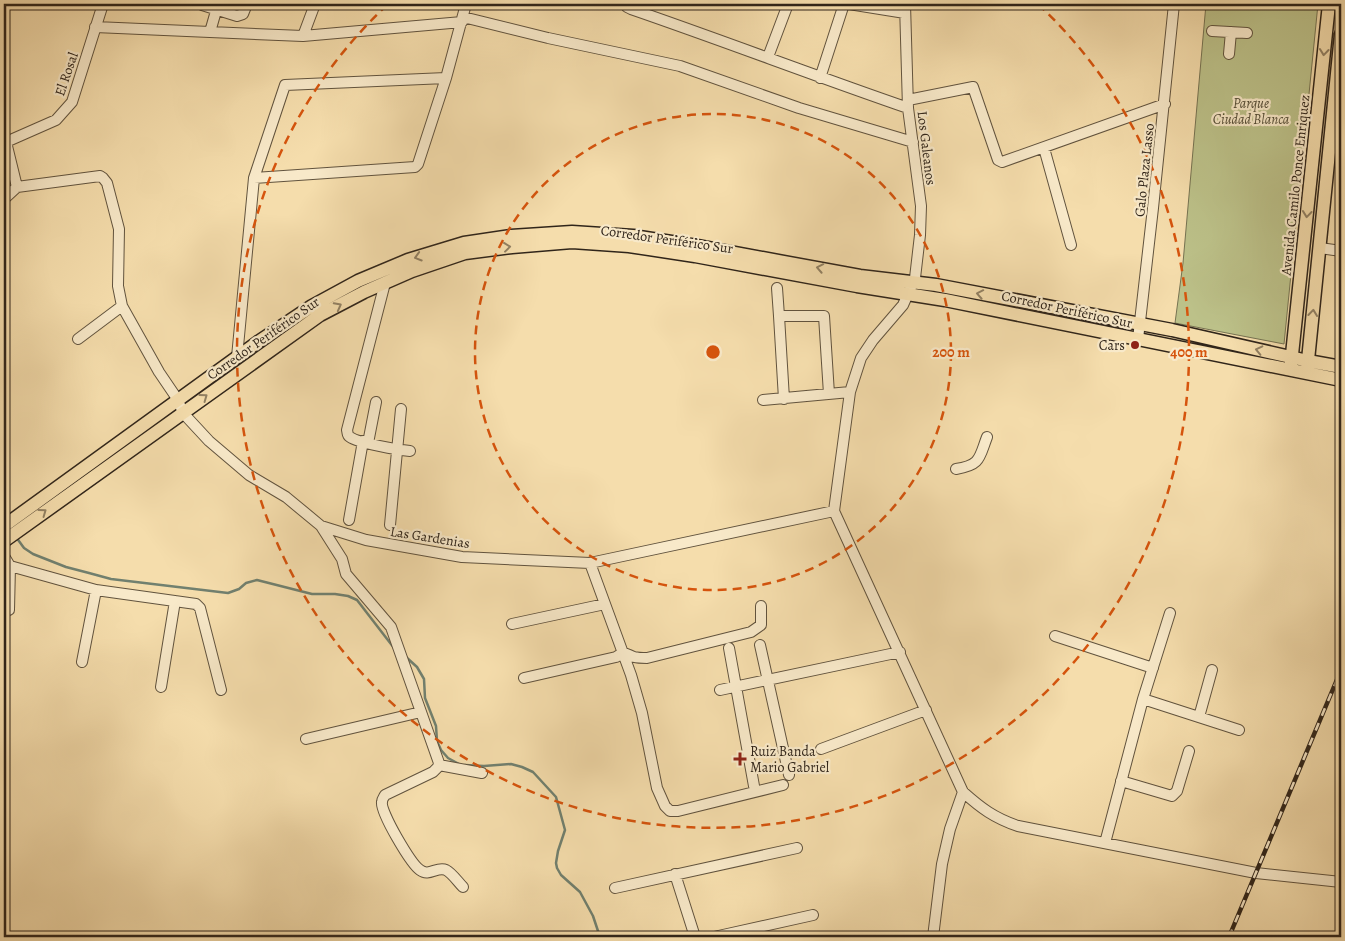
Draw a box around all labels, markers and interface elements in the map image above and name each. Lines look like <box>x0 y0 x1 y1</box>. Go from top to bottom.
street label: El Rosal <box>50 49 83 99</box>
one-way arrow <box>1319 49 1330 57</box>
park label: Parque Ciudad Blanca <box>1213 94 1290 129</box>
street label: Avenida Camilo Ponce Enriquez <box>1276 94 1314 277</box>
street label: Los Galeanos <box>913 110 940 186</box>
street label: Galo Plaza Lasso <box>1130 122 1159 218</box>
one-way arrow <box>1302 210 1313 218</box>
street label: Corredor Periférico Sur <box>600 221 735 258</box>
one-way arrow <box>502 243 511 253</box>
one-way arrow <box>414 252 422 262</box>
one-way arrow <box>815 264 824 274</box>
street label: Corredor Periférico Sur <box>1000 286 1135 333</box>
one-way arrow <box>976 289 984 299</box>
street label: Corredor Periférico Sur <box>203 292 324 384</box>
one-way arrow <box>332 302 341 312</box>
one-way arrow <box>1307 308 1318 316</box>
place label: Cars <box>1099 336 1125 355</box>
marker: Cars <box>1129 339 1141 351</box>
text: 200 m <box>932 342 970 362</box>
text: 400 m <box>1170 342 1208 362</box>
centre of rings <box>704 343 722 361</box>
one-way arrow <box>1255 345 1264 356</box>
one-way arrow <box>198 395 207 403</box>
one-way arrow <box>37 510 46 518</box>
street label: Las Gardenias <box>389 522 471 553</box>
place label: Ruiz Banda Mario Gabriel <box>750 742 830 777</box>
marker: Ruiz Banda Mario Gabriel <box>734 753 746 765</box>

